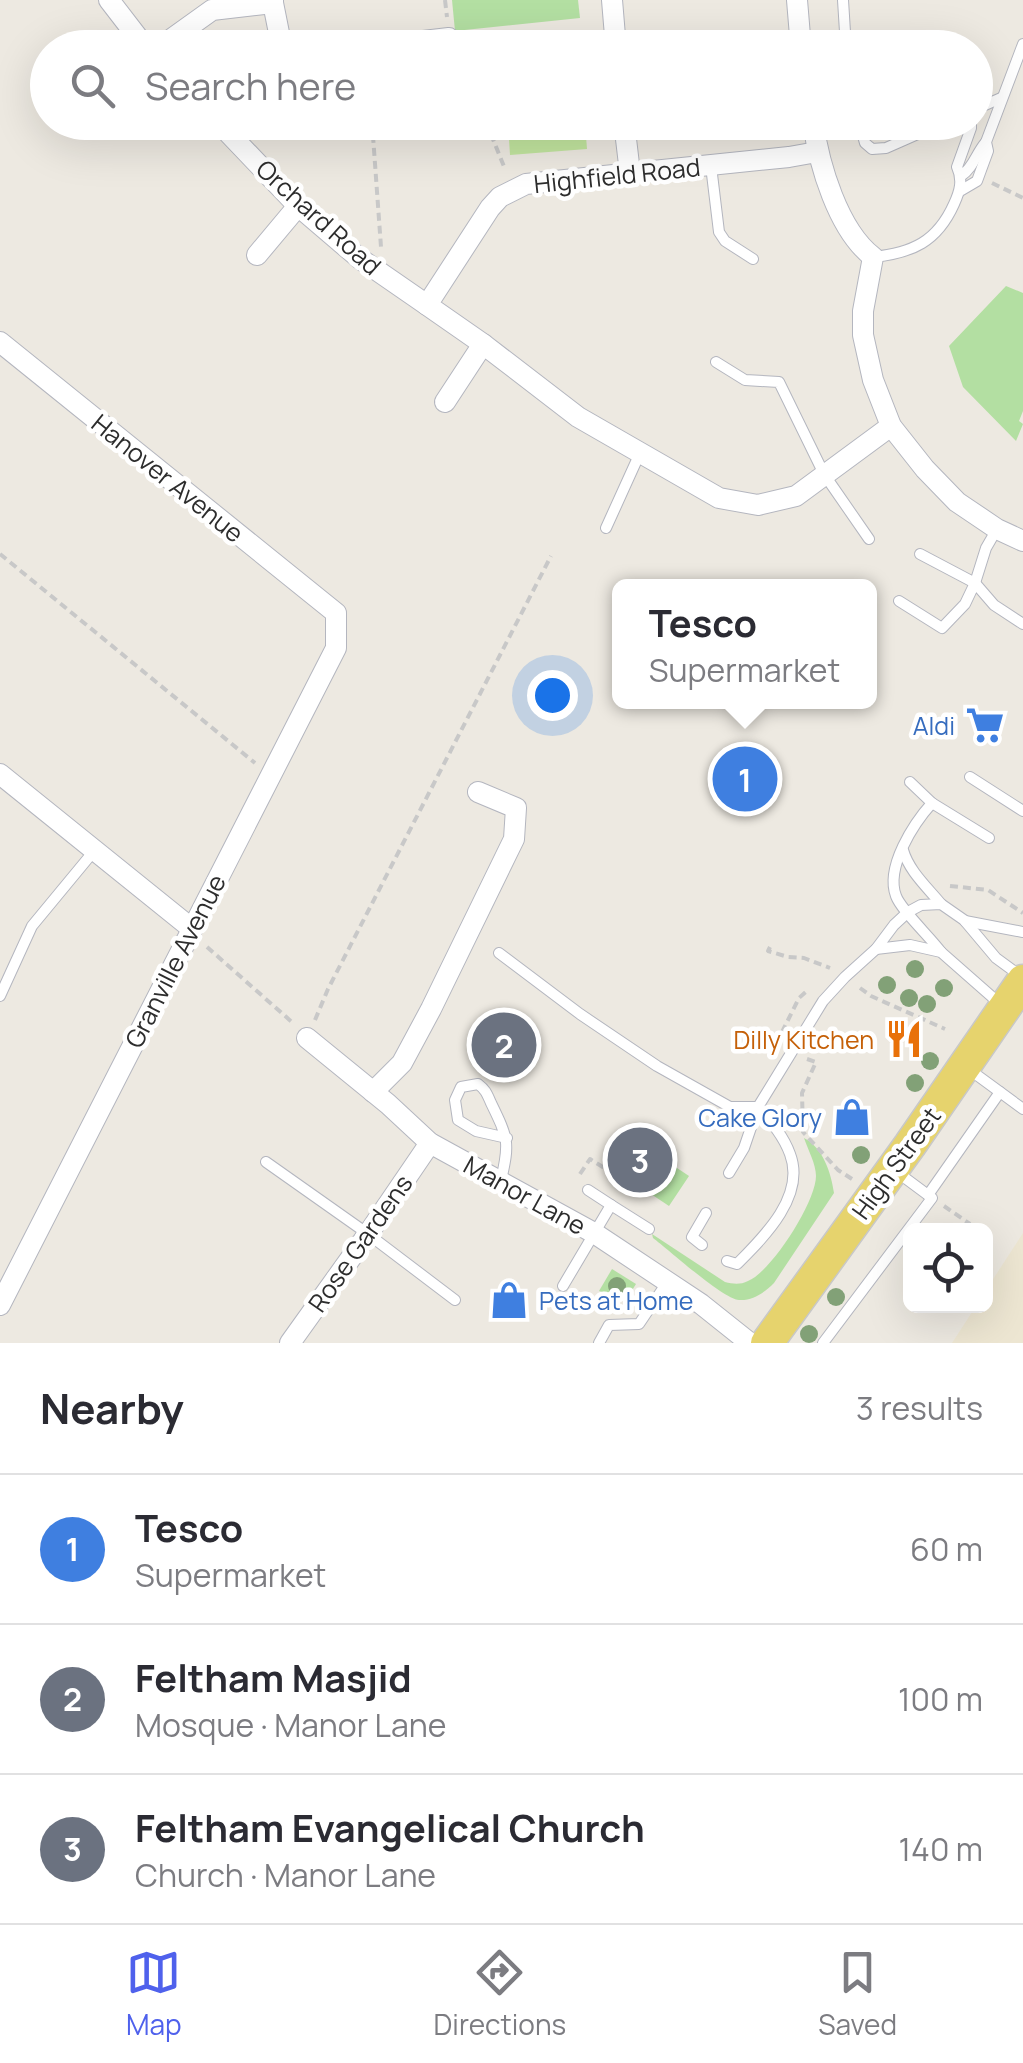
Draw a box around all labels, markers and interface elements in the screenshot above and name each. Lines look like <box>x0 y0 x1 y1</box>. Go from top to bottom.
search box <box>30 30 993 140</box>
icon: search <box>65 58 120 113</box>
text: Search here <box>145 59 356 111</box>
street label: Highfield Road <box>532 149 702 201</box>
street label: Orchard Road <box>249 151 389 283</box>
street label: Hanover Avenue <box>85 406 251 550</box>
popup <box>612 579 877 709</box>
text: Tesco <box>649 596 757 648</box>
text: Supermarket <box>649 648 840 692</box>
your location <box>527 670 578 721</box>
supermarket icon: Aldi <box>964 704 1006 746</box>
place label: Aldi <box>913 708 955 743</box>
pin: 1 <box>712 742 778 816</box>
street label: Granville Avenue <box>116 868 234 1054</box>
pin: 2 <box>472 1008 536 1082</box>
restaurant icon: Dilly Kitchen <box>883 1018 925 1060</box>
place label: Dilly Kitchen <box>734 1022 874 1057</box>
shop icon: Cake Glory <box>831 1096 873 1138</box>
place label: Cake Glory <box>698 1100 822 1135</box>
street label: High Street <box>843 1100 949 1226</box>
pin: 3 <box>608 1122 672 1198</box>
street label: Manor Lane <box>458 1147 592 1243</box>
street label: Rose Gardens <box>300 1167 420 1319</box>
map controls <box>903 1223 993 1313</box>
button: locate <box>903 1223 993 1313</box>
shop icon: Pets at Home <box>488 1279 530 1321</box>
place label: Pets at Home <box>539 1283 693 1318</box>
text: Nearby <box>40 1379 184 1437</box>
text: 3 results <box>856 1386 983 1430</box>
text: Tesco <box>135 1501 243 1553</box>
text: 1 <box>65 1527 80 1571</box>
text: 60 m <box>910 1527 983 1571</box>
text: Supermarket <box>135 1553 326 1597</box>
text: Feltham Masjid <box>135 1651 412 1703</box>
text: 2 <box>63 1677 82 1721</box>
text: 100 m <box>898 1677 983 1721</box>
text: Mosque · Manor Lane <box>135 1703 446 1747</box>
text: Feltham Evangelical Church <box>135 1801 645 1853</box>
text: 3 <box>63 1827 82 1871</box>
text: 140 m <box>899 1827 983 1871</box>
text: Church · Manor Lane <box>135 1853 436 1897</box>
tab: Map <box>126 1945 182 2043</box>
tab: Directions <box>434 1945 566 2043</box>
tab: Saved <box>818 1945 897 2043</box>

